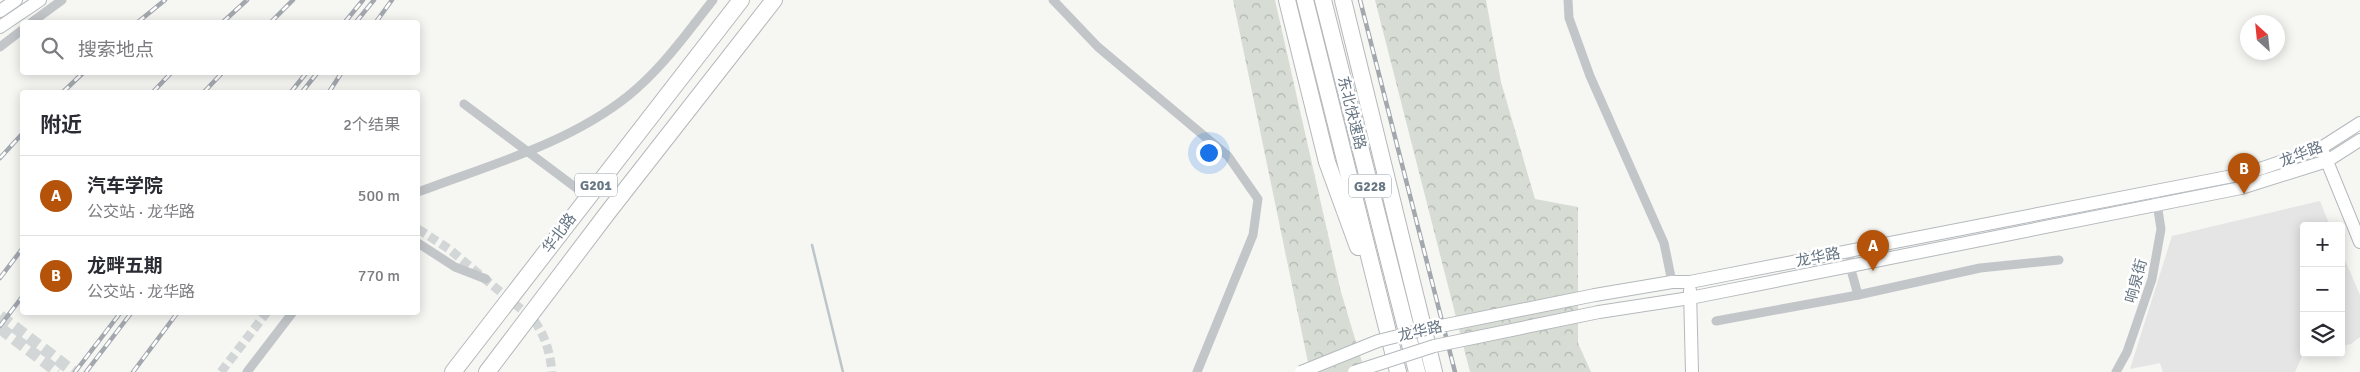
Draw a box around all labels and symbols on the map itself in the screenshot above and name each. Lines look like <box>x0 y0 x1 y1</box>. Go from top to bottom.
north arrow <box>2240 15 2285 60</box>
street label: 东北快速路 <box>1334 74 1370 152</box>
street label: 龙华路 <box>2277 138 2325 170</box>
your location <box>1196 140 1222 166</box>
pin: B <box>2228 153 2260 194</box>
road number: G201 <box>575 174 617 196</box>
road number: G228 <box>1349 175 1391 198</box>
street label: 华北路 <box>538 210 580 256</box>
pin: A <box>1857 230 1889 271</box>
street label: 龙华路 <box>1794 244 1842 270</box>
street label: 响泉街 <box>2121 257 2151 305</box>
street label: 龙华路 <box>1396 317 1444 345</box>

